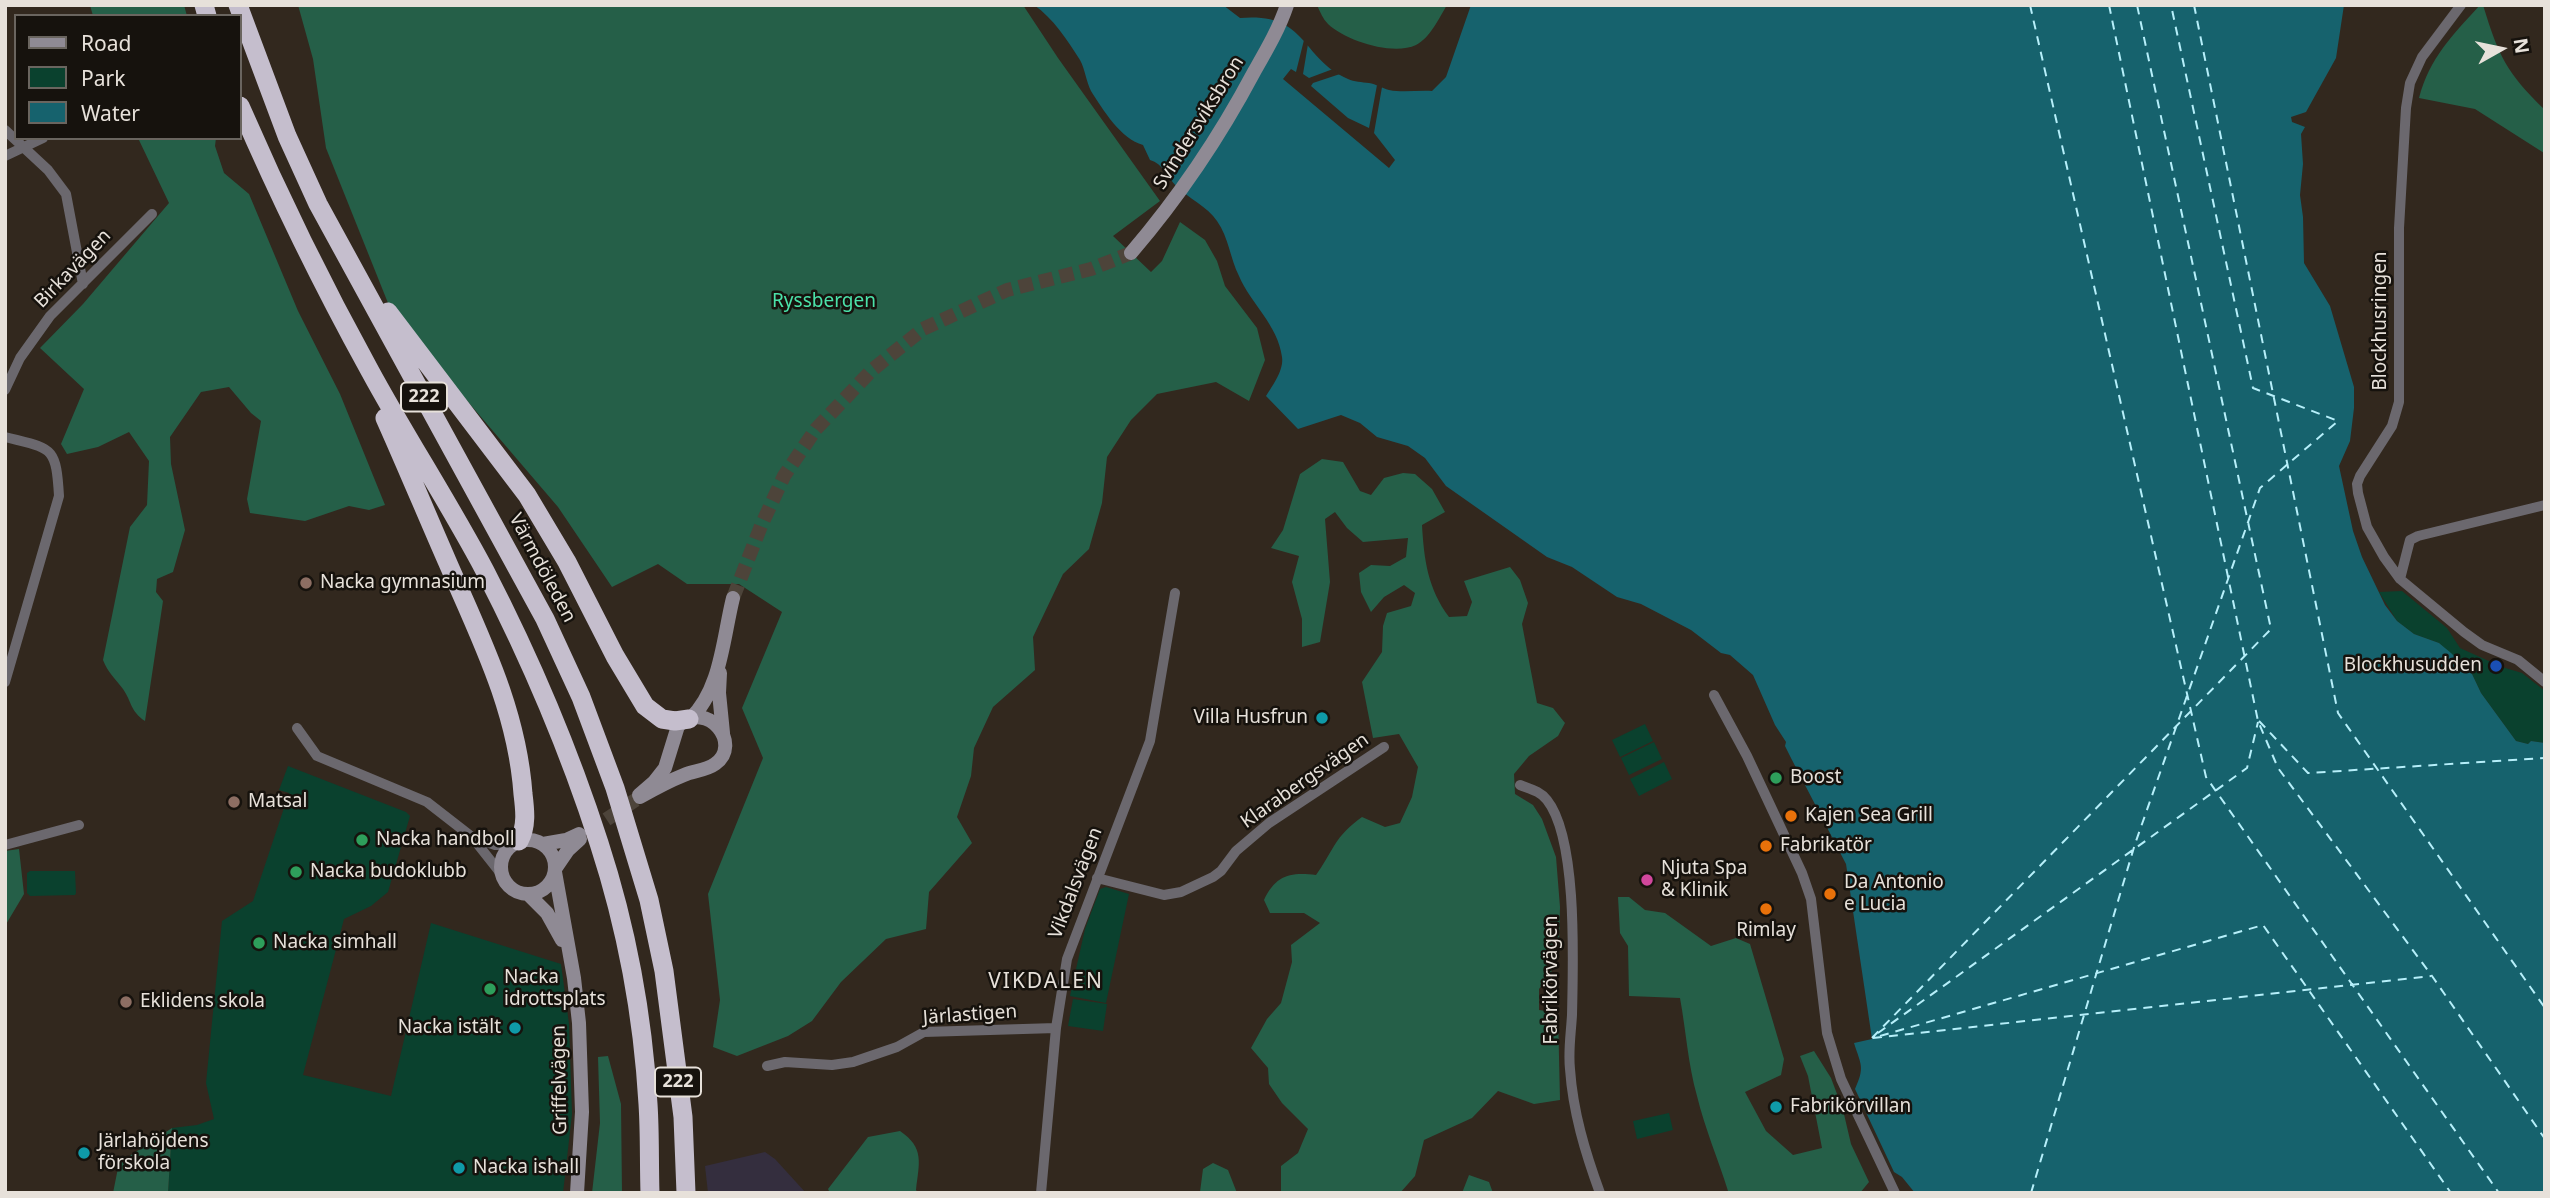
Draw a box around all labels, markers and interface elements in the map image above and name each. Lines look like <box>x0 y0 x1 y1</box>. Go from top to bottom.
legend <box>14 14 242 140</box>
north arrow <box>2466 14 2536 84</box>
text: Road <box>81 29 131 57</box>
text: N <box>2508 36 2536 55</box>
street label: Svindersviksbron <box>1149 52 1249 194</box>
text: Park <box>81 64 125 92</box>
text: Water <box>81 99 140 127</box>
street label: Birkavägen <box>30 225 116 313</box>
street label: Blockhusringen <box>2370 251 2392 391</box>
park label: Ryssbergen <box>772 291 876 313</box>
road number: 222 <box>401 382 447 412</box>
street label: Värmdöleden <box>504 510 580 626</box>
place label: Nacka gymnasium <box>320 572 485 594</box>
marker: Nacka gymnasium <box>298 575 314 591</box>
place label: Blockhusudden <box>2344 655 2482 677</box>
marker: Blockhusudden <box>2488 658 2504 674</box>
place label: Villa Husfrun <box>1194 707 1308 729</box>
marker: Villa Husfrun <box>1314 710 1330 726</box>
street label: Klarabergsvägen <box>1237 728 1373 834</box>
place label: Boost <box>1790 767 1841 789</box>
marker: Boost <box>1768 770 1784 786</box>
place label: Matsal <box>248 791 307 813</box>
marker: Matsal <box>226 794 242 810</box>
place label: Kajen Sea Grill <box>1805 805 1933 827</box>
marker: Kajen Sea Grill <box>1783 808 1799 824</box>
street label: Vikdalsvägen <box>1044 824 1108 942</box>
place label: Nacka handboll <box>376 829 515 851</box>
marker: Nacka handboll <box>354 832 370 848</box>
place label: Fabrikatör <box>1780 835 1872 857</box>
marker: Fabrikatör <box>1758 838 1774 854</box>
place label: Njuta Spa & Klinik <box>1661 858 1747 902</box>
place label: Nacka budoklubb <box>310 861 467 883</box>
marker: Nacka budoklubb <box>288 864 304 880</box>
marker: Njuta Spa & Klinik <box>1639 872 1655 888</box>
place label: Da Antonio e Lucia <box>1844 872 1944 916</box>
marker: Da Antonio e Lucia <box>1822 886 1838 902</box>
marker: Rimlay <box>1758 901 1774 917</box>
street label: Fabrikörvägen <box>1541 916 1563 1044</box>
place label: Rimlay <box>1736 920 1796 942</box>
place label: Nacka simhall <box>273 932 397 954</box>
marker: Nacka simhall <box>251 935 267 951</box>
place label: Nacka idrottsplats <box>504 967 606 1011</box>
district label: VIKDALEN <box>989 969 1103 995</box>
marker: Nacka idrottsplats <box>482 981 498 997</box>
place label: Eklidens skola <box>140 991 265 1013</box>
marker: Eklidens skola <box>118 994 134 1010</box>
street label: Järlastigen <box>922 1000 1018 1030</box>
place label: Nacka istält <box>398 1017 501 1039</box>
marker: Nacka istält <box>507 1020 523 1036</box>
street label: Griffelvägen <box>548 1025 572 1135</box>
road number: 222 <box>655 1068 701 1097</box>
place label: Fabrikörvillan <box>1790 1096 1911 1118</box>
marker: Fabrikörvillan <box>1768 1099 1784 1115</box>
place label: Järlahöjdens förskola <box>98 1131 209 1175</box>
marker: Järlahöjdens förskola <box>76 1145 92 1161</box>
place label: Nacka ishall <box>473 1157 579 1179</box>
marker: Nacka ishall <box>451 1160 467 1176</box>

